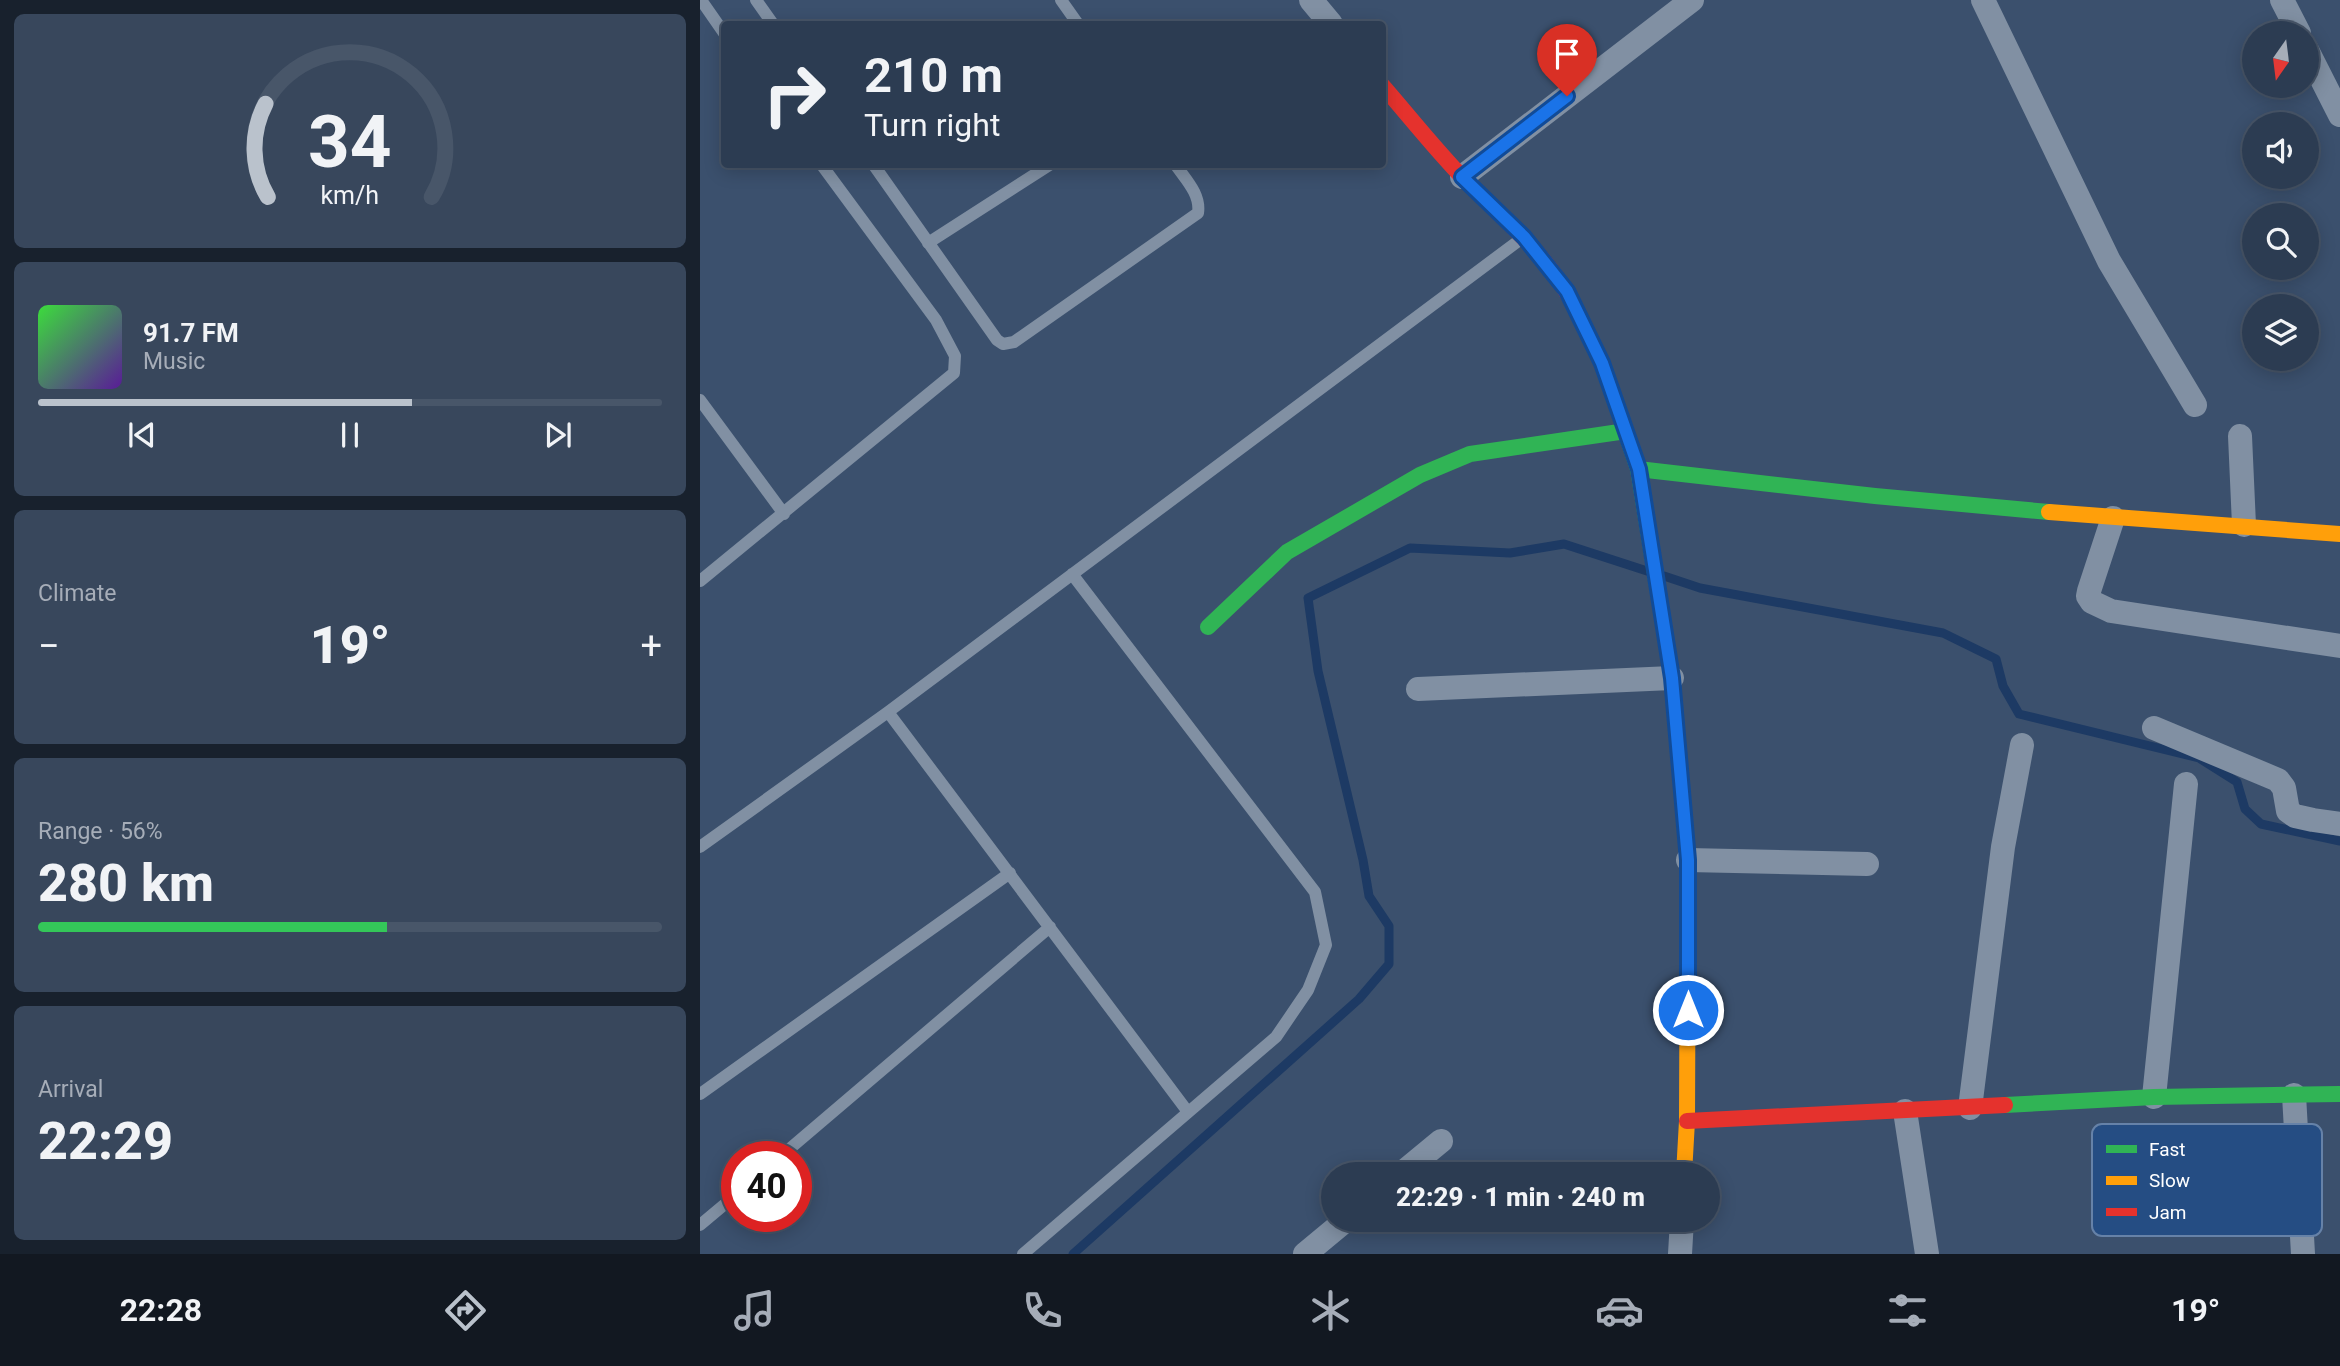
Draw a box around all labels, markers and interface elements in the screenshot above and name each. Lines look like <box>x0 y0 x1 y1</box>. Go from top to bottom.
north arrow <box>2242 21 2319 98</box>
map controls <box>2242 21 2319 371</box>
pin <box>1537 24 1597 96</box>
icon: arrive <box>1548 35 1586 73</box>
text: 210 m <box>864 47 1003 104</box>
icon: right <box>749 49 840 140</box>
text: 34 <box>308 99 392 185</box>
text: Turn right <box>864 106 1000 144</box>
button: sound <box>2242 112 2319 189</box>
text: km/h <box>321 181 379 210</box>
button: search <box>2242 203 2319 280</box>
button: layers <box>2242 294 2319 371</box>
text: 91.7 FM <box>143 318 239 348</box>
text: Music <box>143 348 205 375</box>
icon: previous <box>123 416 161 454</box>
icon: pause <box>331 416 369 454</box>
icon: next <box>539 416 577 454</box>
text: Climate <box>38 580 117 607</box>
text: 19° <box>310 615 390 676</box>
text: − <box>38 624 60 668</box>
text: + <box>640 624 662 668</box>
text: Range · 56% <box>38 818 163 845</box>
text: 280 km <box>38 853 214 914</box>
position arrow <box>1651 973 1725 1047</box>
text: Arrival <box>38 1076 103 1103</box>
text: 22:29 <box>38 1111 173 1172</box>
legend <box>2092 1124 2322 1236</box>
text: Fast <box>2149 1138 2186 1161</box>
speed limit sign: 40 <box>721 1141 812 1232</box>
text: Slow <box>2149 1169 2190 1192</box>
text: 22:29 · 1 min · 240 m <box>1396 1182 1645 1212</box>
text: Jam <box>2149 1201 2186 1224</box>
icon: directions <box>441 1286 490 1335</box>
icon: music <box>730 1286 779 1335</box>
icon: phone <box>1018 1286 1067 1335</box>
icon: climate <box>1306 1286 1355 1335</box>
icon: car <box>1595 1286 1644 1335</box>
icon: filters <box>1883 1286 1932 1335</box>
text: 22:28 <box>120 1291 202 1329</box>
text: 19° <box>2171 1291 2220 1329</box>

